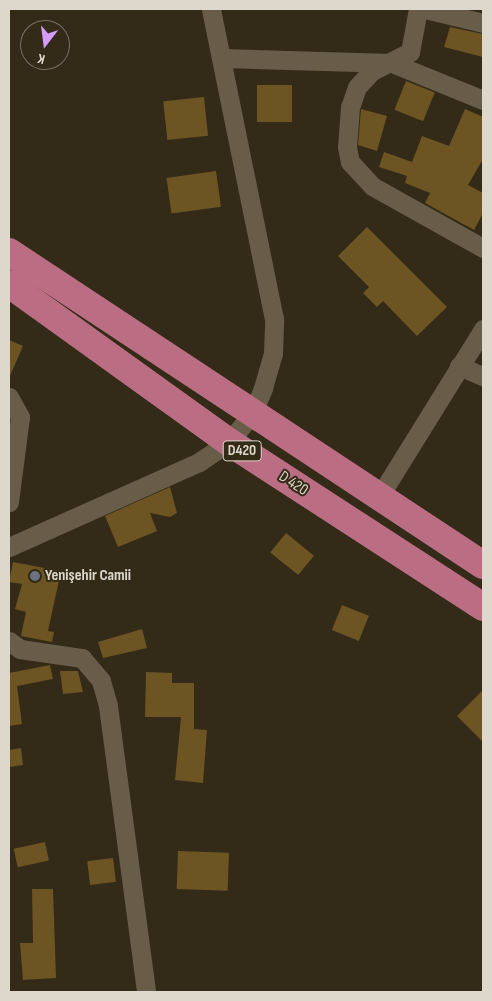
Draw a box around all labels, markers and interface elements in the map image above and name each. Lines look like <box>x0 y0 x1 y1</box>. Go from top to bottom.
north arrow <box>20 20 70 70</box>
text: K <box>36 50 47 68</box>
road number: D420 <box>222 438 262 464</box>
street label: D 420 <box>275 468 311 500</box>
place label: Yenişehir Camii <box>45 566 131 586</box>
marker: Yenişehir Camii <box>29 570 41 582</box>

